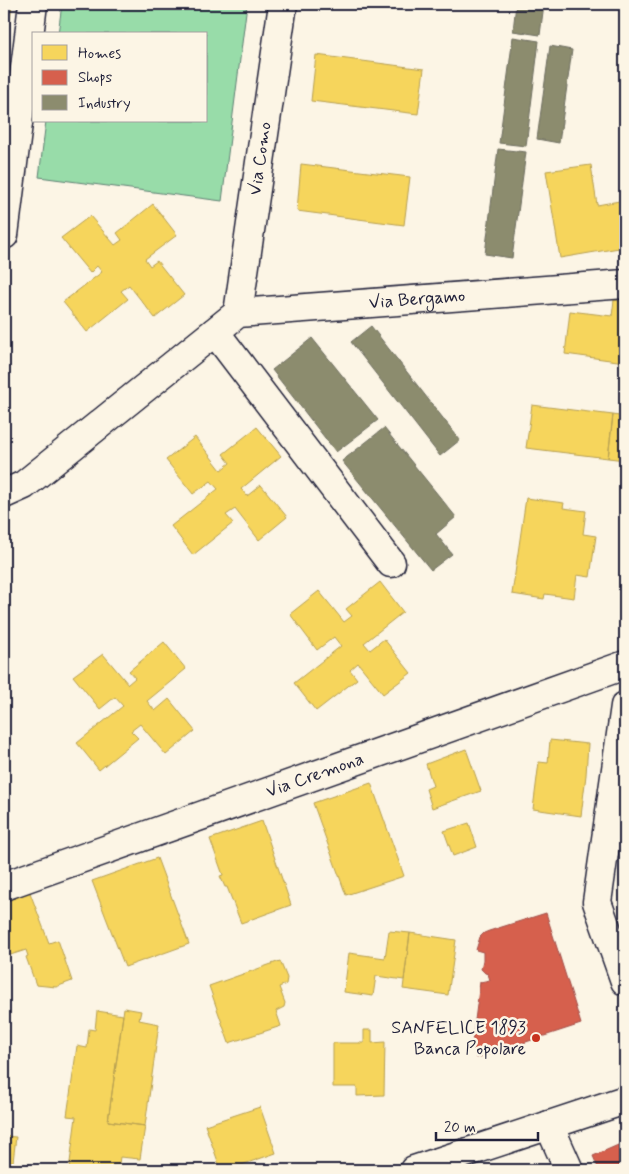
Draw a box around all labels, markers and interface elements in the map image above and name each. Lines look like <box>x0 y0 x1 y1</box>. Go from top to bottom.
legend <box>32 32 208 122</box>
text: Homes <box>78 44 121 64</box>
text: Shops <box>78 68 113 88</box>
text: Industry <box>78 94 131 114</box>
street label: Via Como <box>243 120 278 197</box>
street label: Via Bergamo <box>368 284 466 315</box>
street label: Via Cremona <box>263 747 367 804</box>
place label: SANFELICE 1893 Banca Popolare <box>391 1016 526 1061</box>
marker: SANFELICE 1893 Banca Popolare <box>530 1032 542 1044</box>
scale bar <box>436 1109 539 1141</box>
text: 20 m <box>444 1118 476 1138</box>

